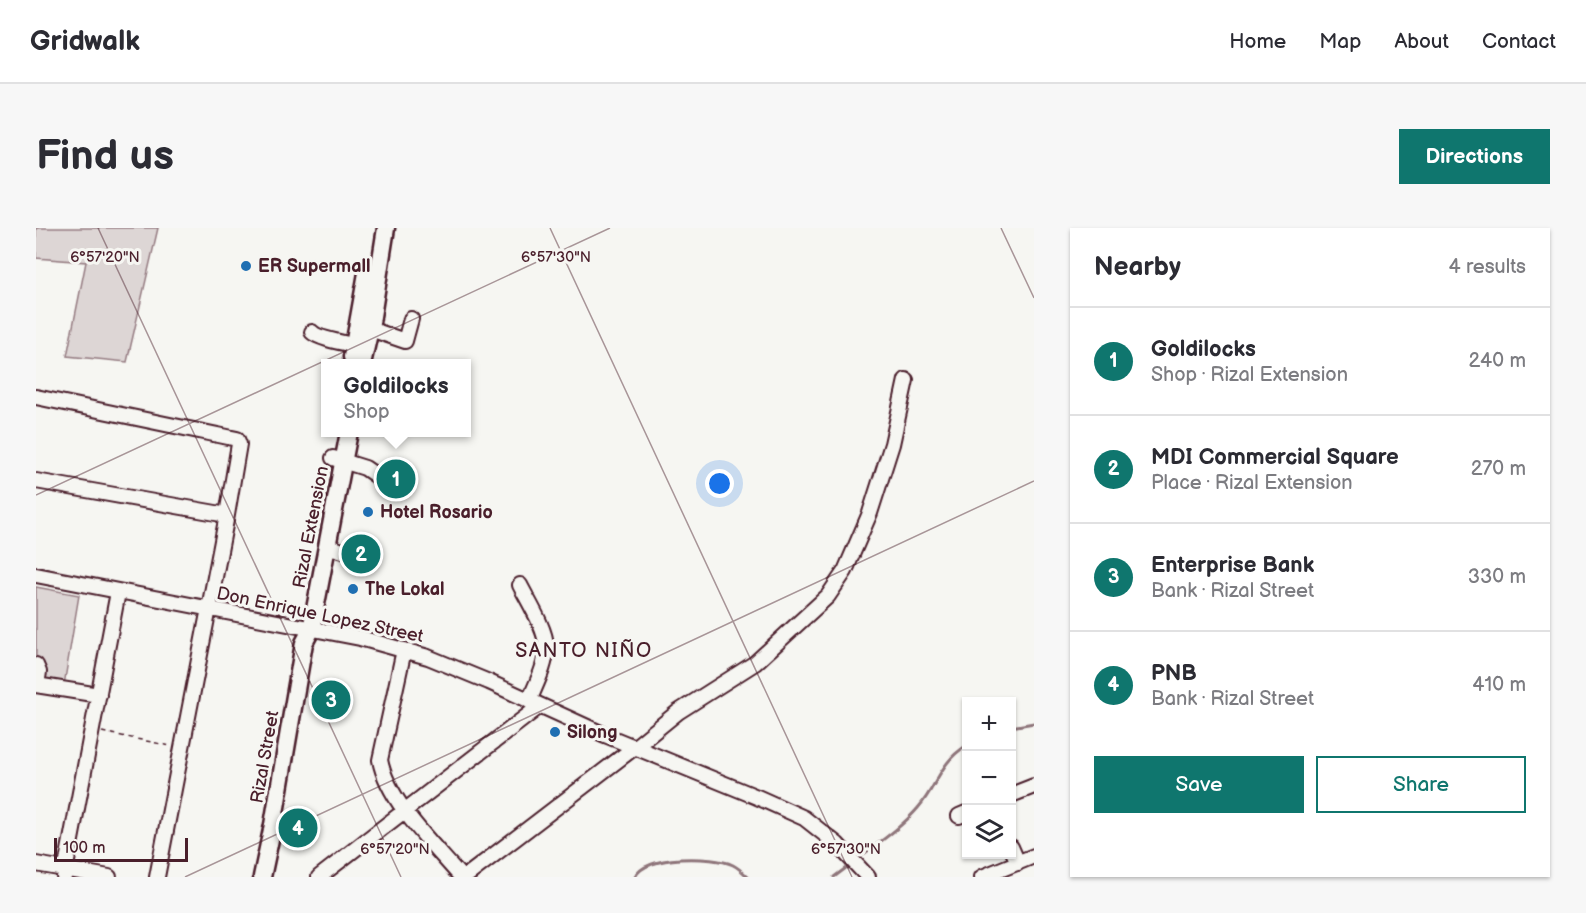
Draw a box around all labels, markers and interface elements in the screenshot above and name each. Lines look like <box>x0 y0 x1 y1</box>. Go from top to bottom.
text: Gridwalk <box>30 25 140 58</box>
text: Home <box>1229 29 1286 54</box>
text: Map <box>1319 29 1361 54</box>
text: About <box>1394 29 1449 54</box>
text: Contact <box>1482 29 1556 54</box>
button: Directions <box>1399 129 1550 184</box>
text: Find us <box>36 131 174 182</box>
text: 6°57'20"N <box>70 248 140 267</box>
text: 6°57'30"N <box>521 248 591 267</box>
text: Nearby <box>1094 252 1181 283</box>
text: 4 results <box>1448 255 1526 279</box>
place label: ER Supermall <box>258 256 371 277</box>
marker: ER Supermall <box>239 259 253 273</box>
text: Goldilocks <box>1151 336 1256 363</box>
text: 1 <box>1109 349 1118 373</box>
text: 240 m <box>1469 349 1526 373</box>
popup <box>321 359 471 437</box>
text: Shop · Rizal Extension <box>1151 363 1348 387</box>
text: Goldilocks <box>344 373 448 400</box>
text: Shop <box>344 400 390 424</box>
text: MDI Commercial Square <box>1151 444 1399 471</box>
pin: 1 <box>376 456 416 502</box>
text: 2 <box>1108 457 1119 481</box>
text: 270 m <box>1471 457 1526 481</box>
street label: Rizal Extension <box>289 464 333 590</box>
your location <box>705 469 734 498</box>
text: Place · Rizal Extension <box>1151 471 1353 495</box>
place label: Hotel Rosario <box>380 502 493 523</box>
marker: Hotel Rosario <box>361 505 375 519</box>
pin: 2 <box>342 532 380 576</box>
text: Enterprise Bank <box>1151 552 1314 579</box>
text: 3 <box>1108 565 1119 589</box>
text: 330 m <box>1468 565 1526 589</box>
place label: The Lokal <box>365 579 445 600</box>
text: Bank · Rizal Street <box>1151 579 1314 603</box>
marker: The Lokal <box>346 582 360 596</box>
street label: Don Enrique Lopez Street <box>215 583 426 647</box>
district label: SANTO NIÑO <box>515 639 653 663</box>
text: PNB <box>1151 660 1197 687</box>
text: 4 <box>1108 673 1119 697</box>
text: 410 m <box>1472 673 1526 697</box>
pin: 3 <box>312 678 350 722</box>
text: Bank · Rizal Street <box>1151 687 1314 711</box>
map controls <box>962 697 1016 859</box>
button: + <box>962 697 1016 751</box>
street label: Rizal Street <box>247 709 284 805</box>
place label: Silong <box>567 722 617 743</box>
marker: Silong <box>548 725 562 739</box>
button: − <box>962 751 1016 805</box>
button: Save <box>1094 756 1304 813</box>
button: Share <box>1316 756 1526 813</box>
button: layers <box>962 805 1016 859</box>
pin: 4 <box>278 806 318 850</box>
scale bar <box>54 835 188 862</box>
text: 100 m <box>63 839 106 858</box>
text: 6°57'20"N <box>360 840 430 859</box>
text: 6°57'30"N <box>811 840 881 859</box>

